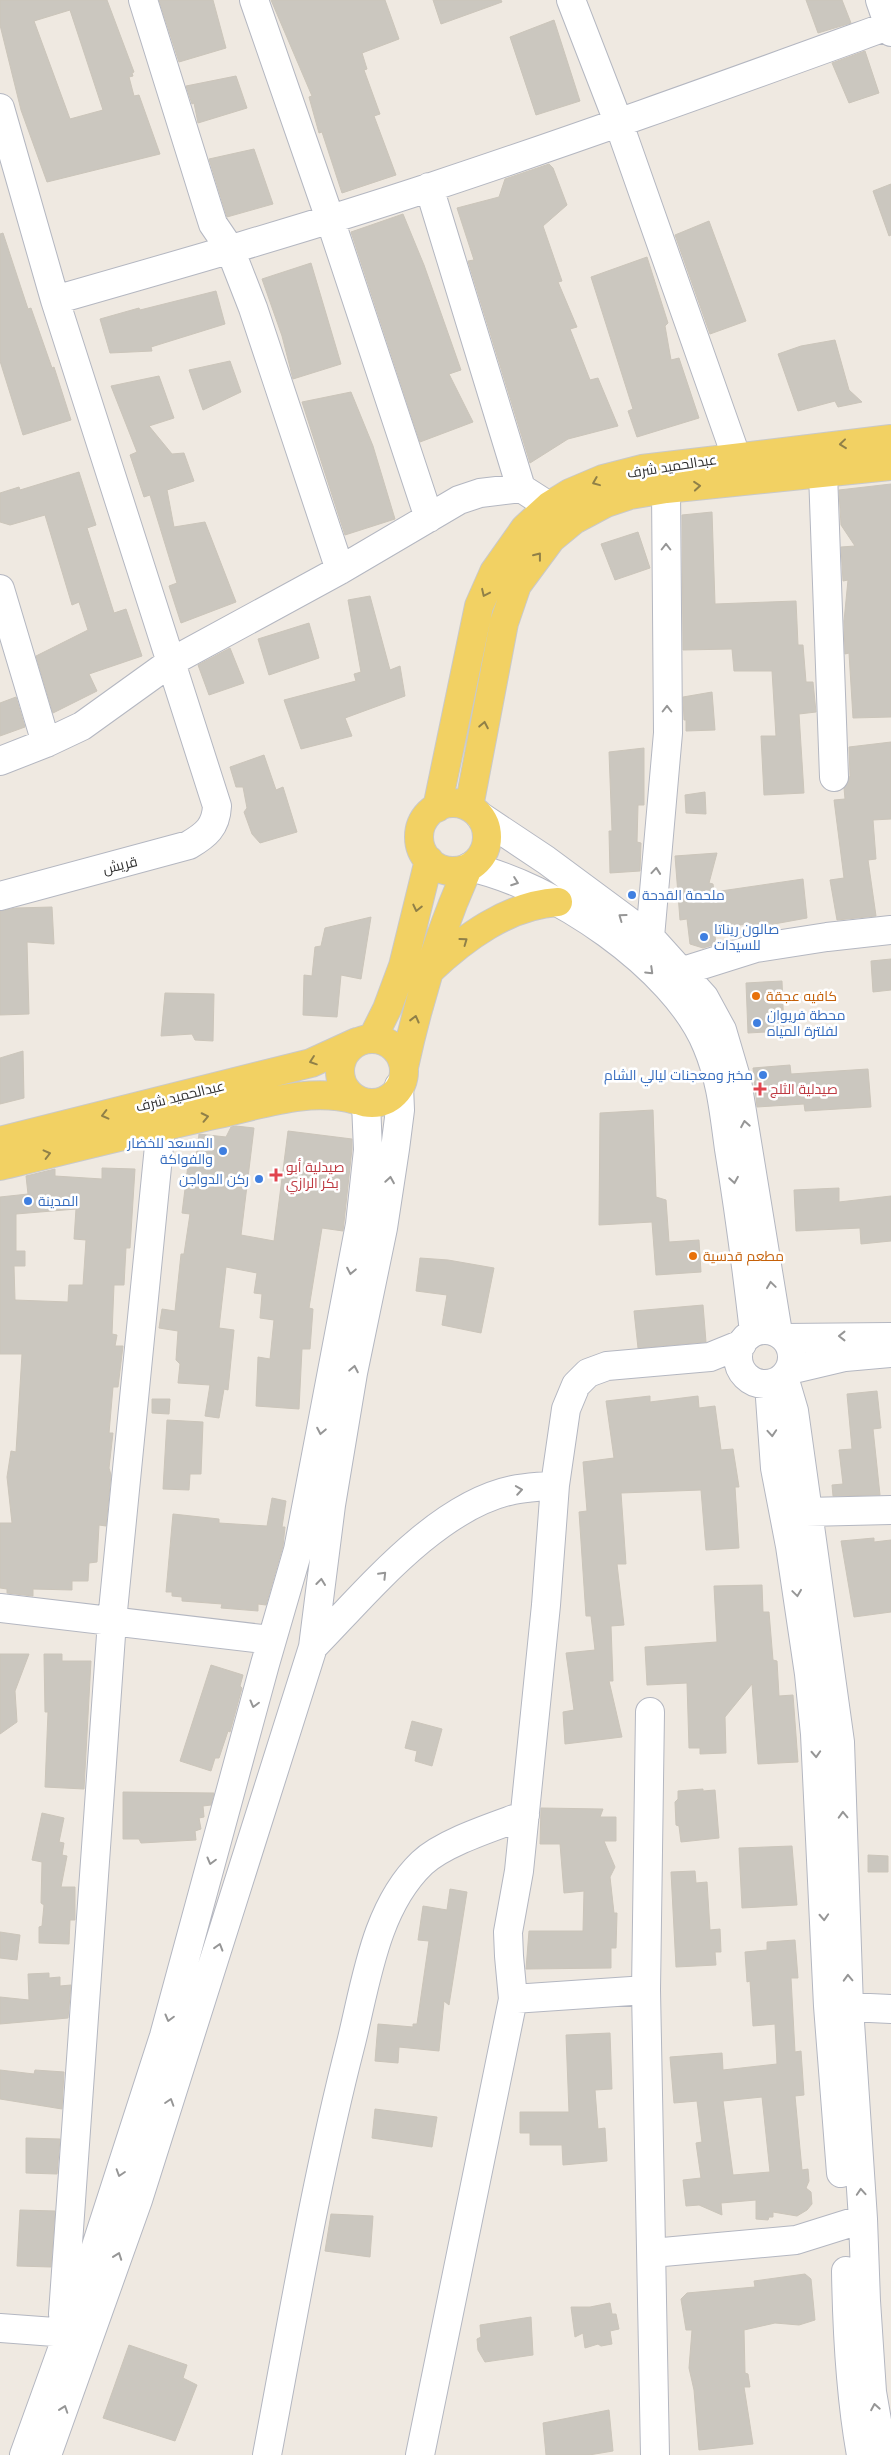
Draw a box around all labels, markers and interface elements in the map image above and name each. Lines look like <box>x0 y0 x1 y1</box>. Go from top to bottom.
one-way arrow <box>838 438 846 449</box>
street label: عبدالحميد شرف <box>626 450 718 482</box>
one-way arrow <box>592 476 601 487</box>
one-way arrow <box>693 481 701 492</box>
one-way arrow <box>661 542 671 550</box>
one-way arrow <box>532 553 540 562</box>
one-way arrow <box>480 588 491 597</box>
one-way arrow <box>662 705 673 713</box>
one-way arrow <box>479 721 489 729</box>
street label: قريش <box>101 852 139 878</box>
one-way arrow <box>650 867 661 875</box>
one-way arrow <box>511 876 519 886</box>
place label: ملحمة القدحة <box>642 886 725 904</box>
marker: ملحمة القدحة <box>626 889 638 901</box>
one-way arrow <box>412 903 423 912</box>
one-way arrow <box>619 914 628 922</box>
place label: صالون ريناتا للسيدات <box>714 920 779 954</box>
marker: صالون ريناتا للسيدات <box>698 931 710 943</box>
one-way arrow <box>458 939 467 947</box>
one-way arrow <box>644 965 653 974</box>
place label: كافيه عجقة <box>766 987 837 1005</box>
marker: كافيه عجقة <box>750 990 762 1002</box>
place label: محطة فريوان لفلترة المياه <box>767 1006 845 1040</box>
one-way arrow <box>409 1016 419 1024</box>
marker: محطة فريوان لفلترة المياه <box>751 1017 763 1029</box>
one-way arrow <box>309 1056 318 1066</box>
place label: مخبز ومعجنات ليالي الشام <box>604 1066 753 1087</box>
marker: مخبز ومعجنات ليالي الشام <box>757 1069 769 1081</box>
street label: عبدالحميد شرف <box>134 1076 226 1116</box>
place label: صيدلية الثلج <box>770 1080 838 1098</box>
marker: صيدلية الثلج <box>754 1083 766 1095</box>
one-way arrow <box>100 1109 109 1120</box>
one-way arrow <box>201 1112 210 1123</box>
one-way arrow <box>741 1120 751 1129</box>
place label: المسعد للخضار والفواكة <box>126 1134 213 1168</box>
marker: المسعد للخضار والفواكة <box>217 1145 229 1157</box>
one-way arrow <box>43 1150 51 1160</box>
place label: صيدلية أبو بكر الرازي <box>286 1158 344 1195</box>
marker: صيدلية أبو بكر الرازي <box>270 1169 282 1181</box>
place label: ركن الدواجن <box>179 1170 249 1188</box>
marker: ركن الدواجن <box>253 1173 265 1185</box>
one-way arrow <box>729 1175 739 1184</box>
one-way arrow <box>385 1176 395 1185</box>
place label: المدينة <box>38 1192 79 1210</box>
marker: المدينة <box>22 1195 34 1207</box>
place label: مطعم قدسية <box>703 1247 784 1266</box>
marker: مطعم قدسية <box>687 1250 699 1262</box>
one-way arrow <box>347 1267 357 1276</box>
one-way arrow <box>766 1280 777 1288</box>
one-way arrow <box>838 1331 846 1341</box>
one-way arrow <box>349 1365 359 1374</box>
one-way arrow <box>316 1427 326 1435</box>
one-way arrow <box>767 1429 778 1437</box>
one-way arrow <box>514 1485 523 1495</box>
one-way arrow <box>377 1571 386 1580</box>
one-way arrow <box>315 1577 326 1585</box>
one-way arrow <box>792 1589 802 1597</box>
one-way arrow <box>249 1700 259 1708</box>
one-way arrow <box>811 1751 821 1759</box>
one-way arrow <box>837 1811 848 1819</box>
one-way arrow <box>206 1857 217 1865</box>
one-way arrow <box>818 1913 829 1921</box>
one-way arrow <box>213 1943 223 1952</box>
one-way arrow <box>843 1974 854 1982</box>
one-way arrow <box>164 2013 174 2021</box>
one-way arrow <box>164 2098 174 2107</box>
one-way arrow <box>116 2168 126 2176</box>
one-way arrow <box>856 2188 867 2196</box>
one-way arrow <box>112 2252 122 2261</box>
one-way arrow <box>870 2403 880 2411</box>
one-way arrow <box>58 2405 68 2414</box>

